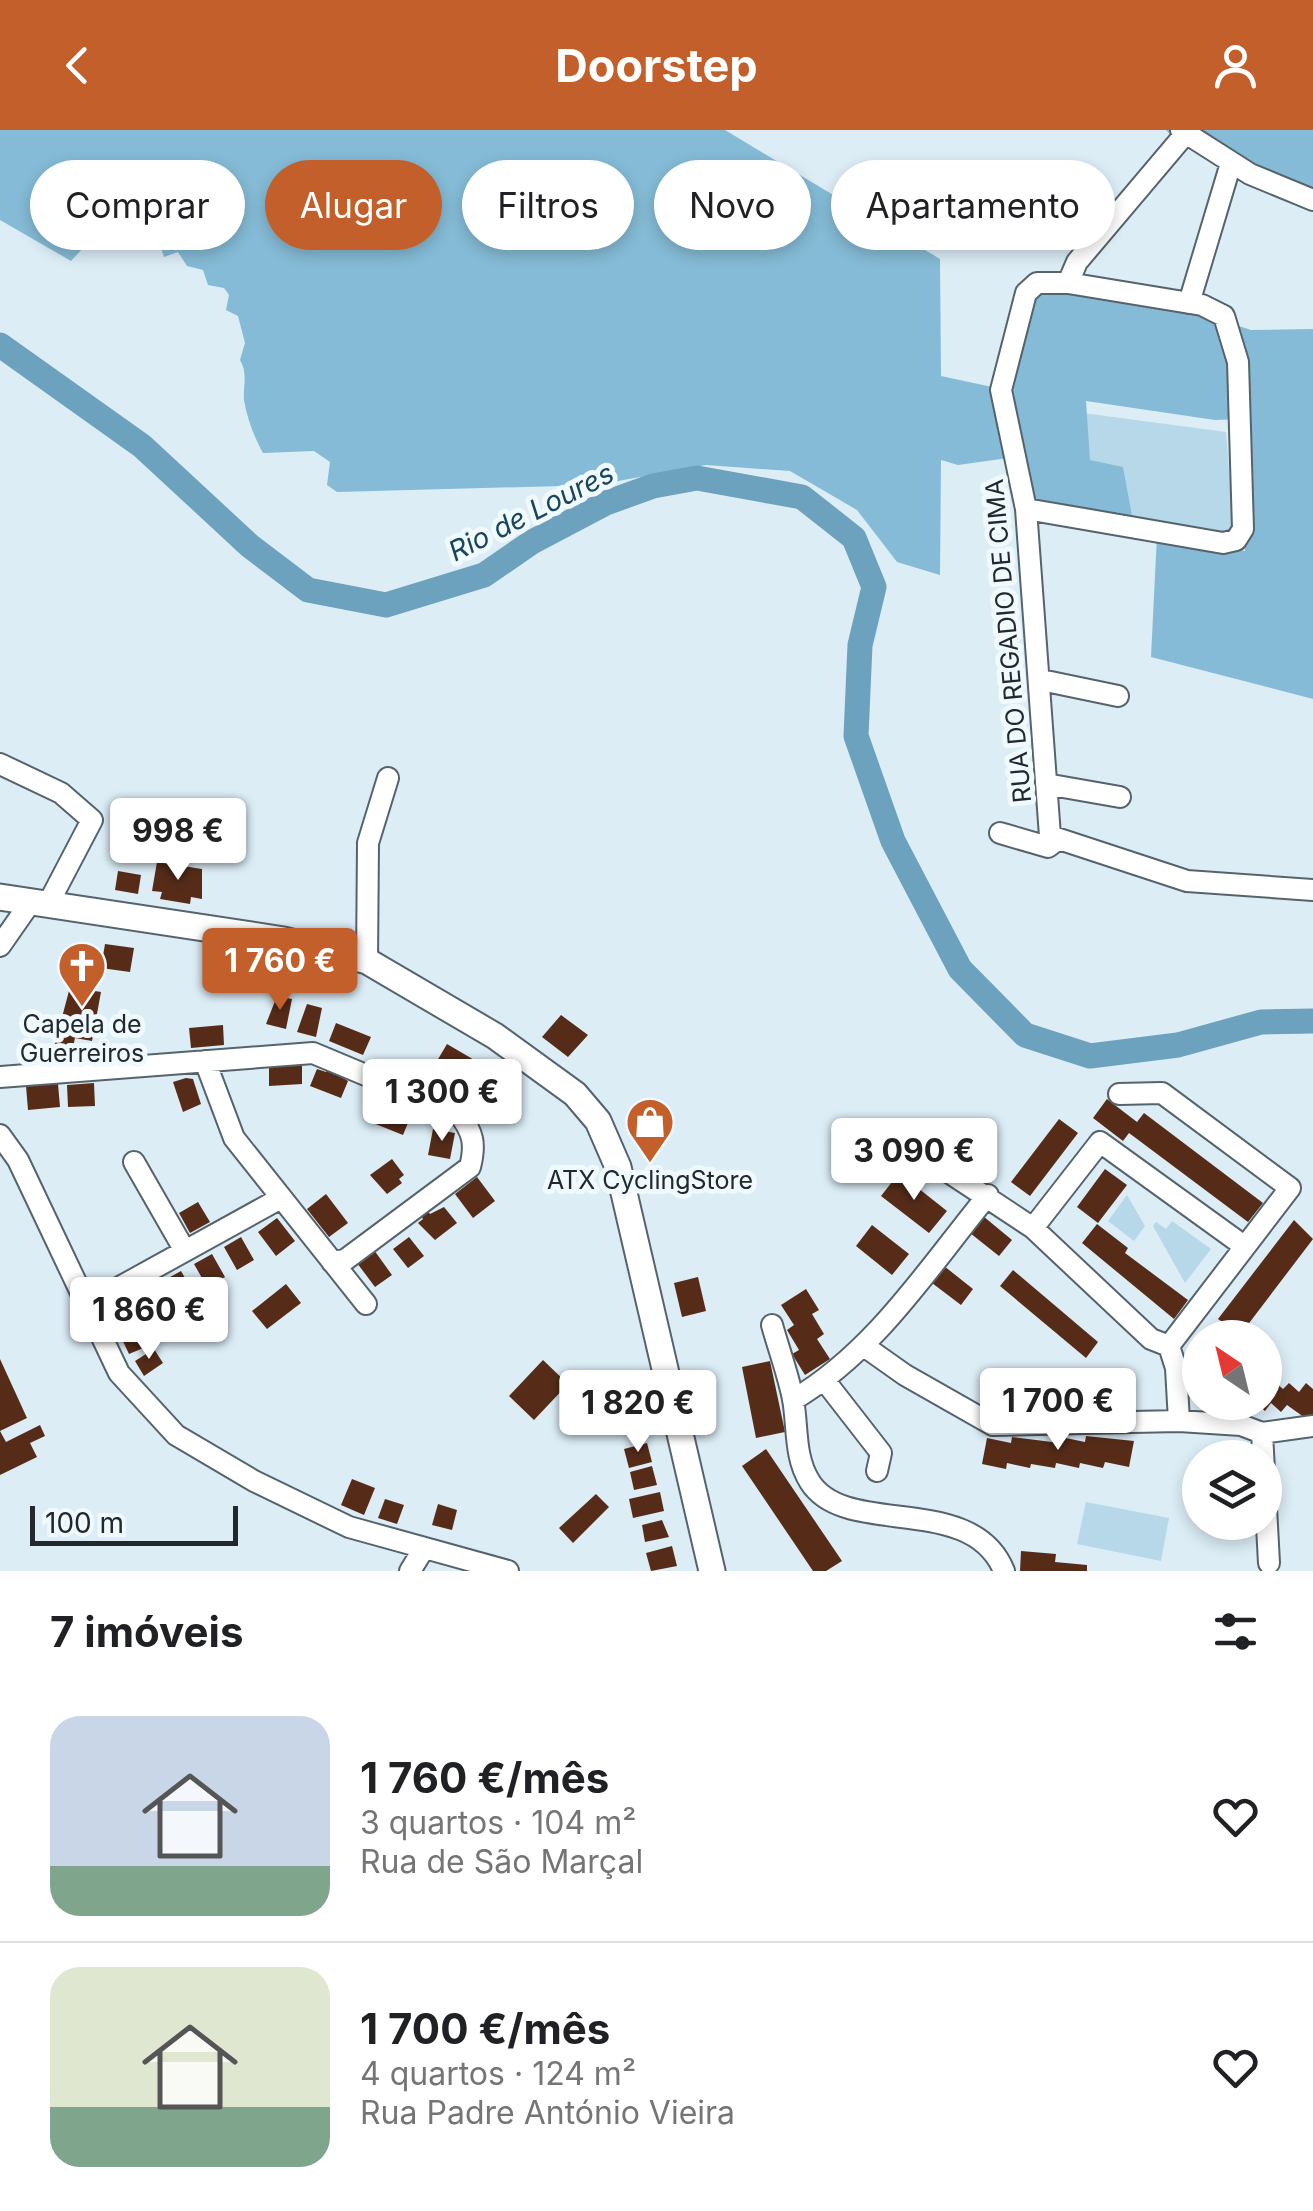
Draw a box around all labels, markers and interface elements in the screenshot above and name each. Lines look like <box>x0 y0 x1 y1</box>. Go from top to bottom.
icon: back <box>50 38 105 93</box>
text: Doorstep <box>555 38 758 93</box>
icon: person <box>1208 38 1263 93</box>
chip: Comprar <box>30 160 245 250</box>
chip: Alugar <box>265 160 442 250</box>
chip: Filtros <box>462 160 634 250</box>
chip: Novo <box>654 160 811 250</box>
chip: Apartamento <box>831 160 1115 250</box>
water label: Rio de Loures <box>443 456 619 568</box>
street label: RUA DO REGADIO DE CIMA <box>979 478 1037 804</box>
pin: 998 € <box>108 798 248 883</box>
text: 998 € <box>132 811 224 850</box>
pin: 1 760 € <box>188 928 372 1013</box>
church icon: Capela de Guerreiros <box>56 940 108 1008</box>
text: 1 760 € <box>224 941 336 980</box>
place label: Capela de Guerreiros <box>20 1009 144 1068</box>
pin: 1 300 € <box>350 1059 534 1144</box>
text: 1 300 € <box>385 1072 499 1111</box>
shop icon: ATX CyclingStore <box>624 1096 676 1164</box>
pin: 3 090 € <box>822 1118 1006 1203</box>
text: 3 090 € <box>853 1131 975 1170</box>
place label: ATX CyclingStore <box>547 1165 753 1195</box>
pin: 1 860 € <box>57 1277 241 1362</box>
text: 1 860 € <box>92 1290 206 1329</box>
north arrow <box>1182 1320 1282 1420</box>
map controls <box>1182 1320 1282 1540</box>
pin: 1 700 € <box>966 1368 1150 1453</box>
pin: 1 820 € <box>546 1370 730 1455</box>
text: 1 700 € <box>1002 1381 1114 1420</box>
text: 1 820 € <box>581 1383 695 1422</box>
button: layers <box>1182 1440 1282 1540</box>
scale bar <box>30 1501 238 1546</box>
text: 100 m <box>45 1506 124 1540</box>
icon: filters <box>1208 1604 1263 1659</box>
text: 7 imóveis <box>50 1606 243 1657</box>
text: 1 760 €/mês <box>360 1752 609 1803</box>
icon: home <box>130 1756 250 1876</box>
icon: heart <box>1208 1789 1263 1844</box>
text: 3 quartos · 104 m² <box>360 1803 636 1842</box>
text: Rua de São Marçal <box>360 1842 643 1881</box>
text: 1 700 €/mês <box>360 2003 610 2054</box>
icon: home <box>130 2007 250 2127</box>
icon: heart <box>1208 2040 1263 2095</box>
text: 4 quartos · 124 m² <box>360 2054 636 2093</box>
text: Rua Padre António Vieira <box>360 2093 735 2132</box>

